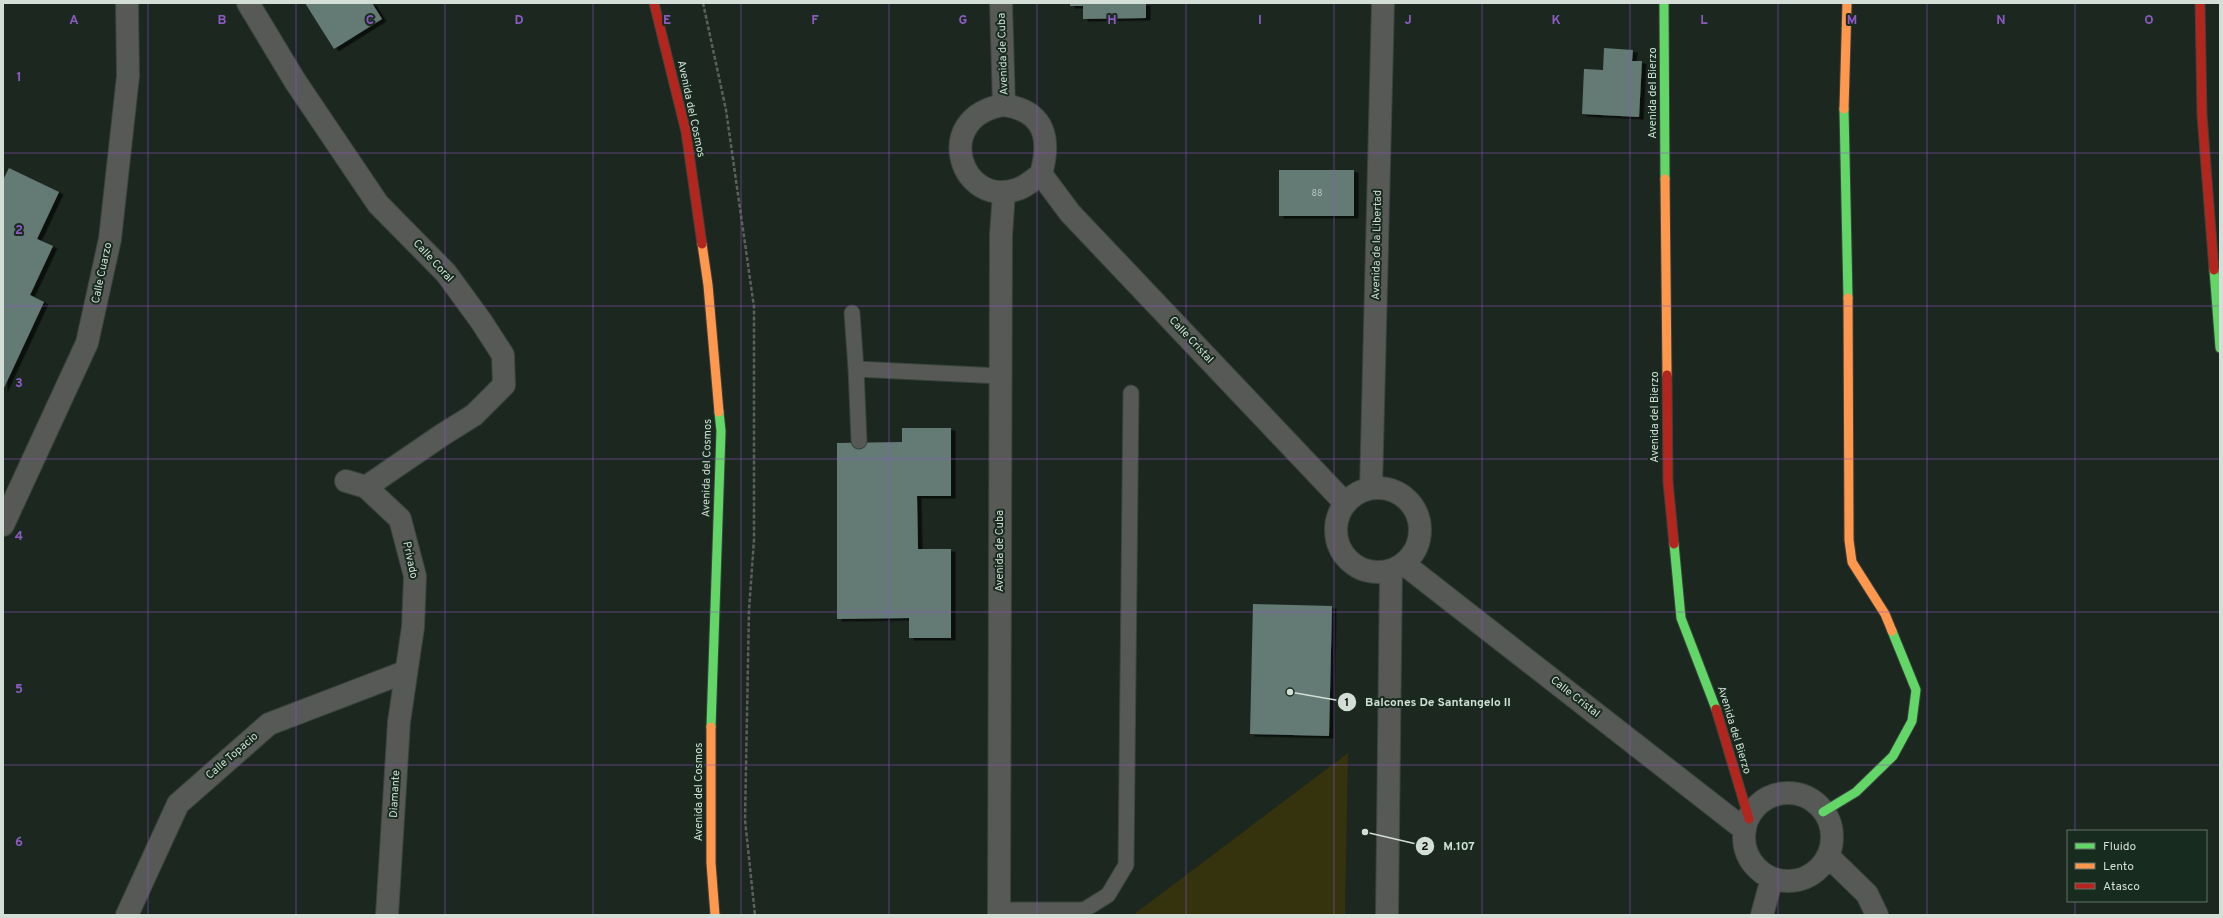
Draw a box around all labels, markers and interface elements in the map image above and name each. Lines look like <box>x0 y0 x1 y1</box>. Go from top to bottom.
street label: Avenida de Cuba <box>995 12 1011 95</box>
text: A <box>69 13 79 29</box>
text: B <box>218 13 227 29</box>
text: C <box>366 13 374 29</box>
text: D <box>514 13 524 29</box>
text: E <box>663 13 671 29</box>
text: F <box>811 13 819 29</box>
text: G <box>959 13 968 29</box>
text: H <box>1107 13 1117 29</box>
text: I <box>1258 13 1262 29</box>
text: J <box>1404 13 1412 29</box>
text: K <box>1551 13 1561 29</box>
text: L <box>1700 13 1708 29</box>
text: M <box>1847 13 1857 29</box>
text: N <box>1996 13 2006 29</box>
text: O <box>2144 13 2154 29</box>
street label: Avenida del Bierzo <box>1646 47 1660 139</box>
street label: Avenida del Cosmos <box>674 59 708 159</box>
text: 1 <box>16 70 22 86</box>
house number: 88 <box>1312 188 1323 199</box>
street label: Avenida de la Libertad <box>1369 190 1385 300</box>
text: 2 <box>15 223 23 239</box>
street label: Calle Coral <box>410 237 456 285</box>
street label: Calle Cuarzo <box>89 241 115 305</box>
street label: Calle Cristal <box>1166 314 1216 366</box>
street label: Avenida del Bierzo <box>1648 371 1662 463</box>
text: 3 <box>15 376 23 392</box>
street label: Avenida del Cosmos <box>699 419 715 517</box>
street label: Avenida de Cuba <box>993 510 1007 592</box>
text: 4 <box>15 529 23 545</box>
street label: Privado <box>399 540 421 580</box>
street label: Calle Cristal <box>1547 673 1603 721</box>
text: 5 <box>15 682 23 698</box>
street label: Avenida del Bierzo <box>1714 684 1754 776</box>
callout: Balcones De Santangelo II <box>1337 690 1519 714</box>
text: 1 <box>1345 695 1349 711</box>
text: Balcones De Santangelo II <box>1365 695 1511 711</box>
street label: Calle Topacio <box>203 729 261 783</box>
street label: Avenida del Cosmos <box>692 743 706 841</box>
street label: Diamante <box>387 770 403 818</box>
legend <box>2067 830 2207 902</box>
callout: M.107 <box>1415 834 1482 858</box>
text: 6 <box>15 835 23 851</box>
text: 2 <box>1421 839 1429 855</box>
text: M.107 <box>1443 839 1475 855</box>
text: Fluido <box>2103 839 2136 855</box>
text: Lento <box>2103 859 2134 875</box>
text: Atasco <box>2103 879 2140 895</box>

